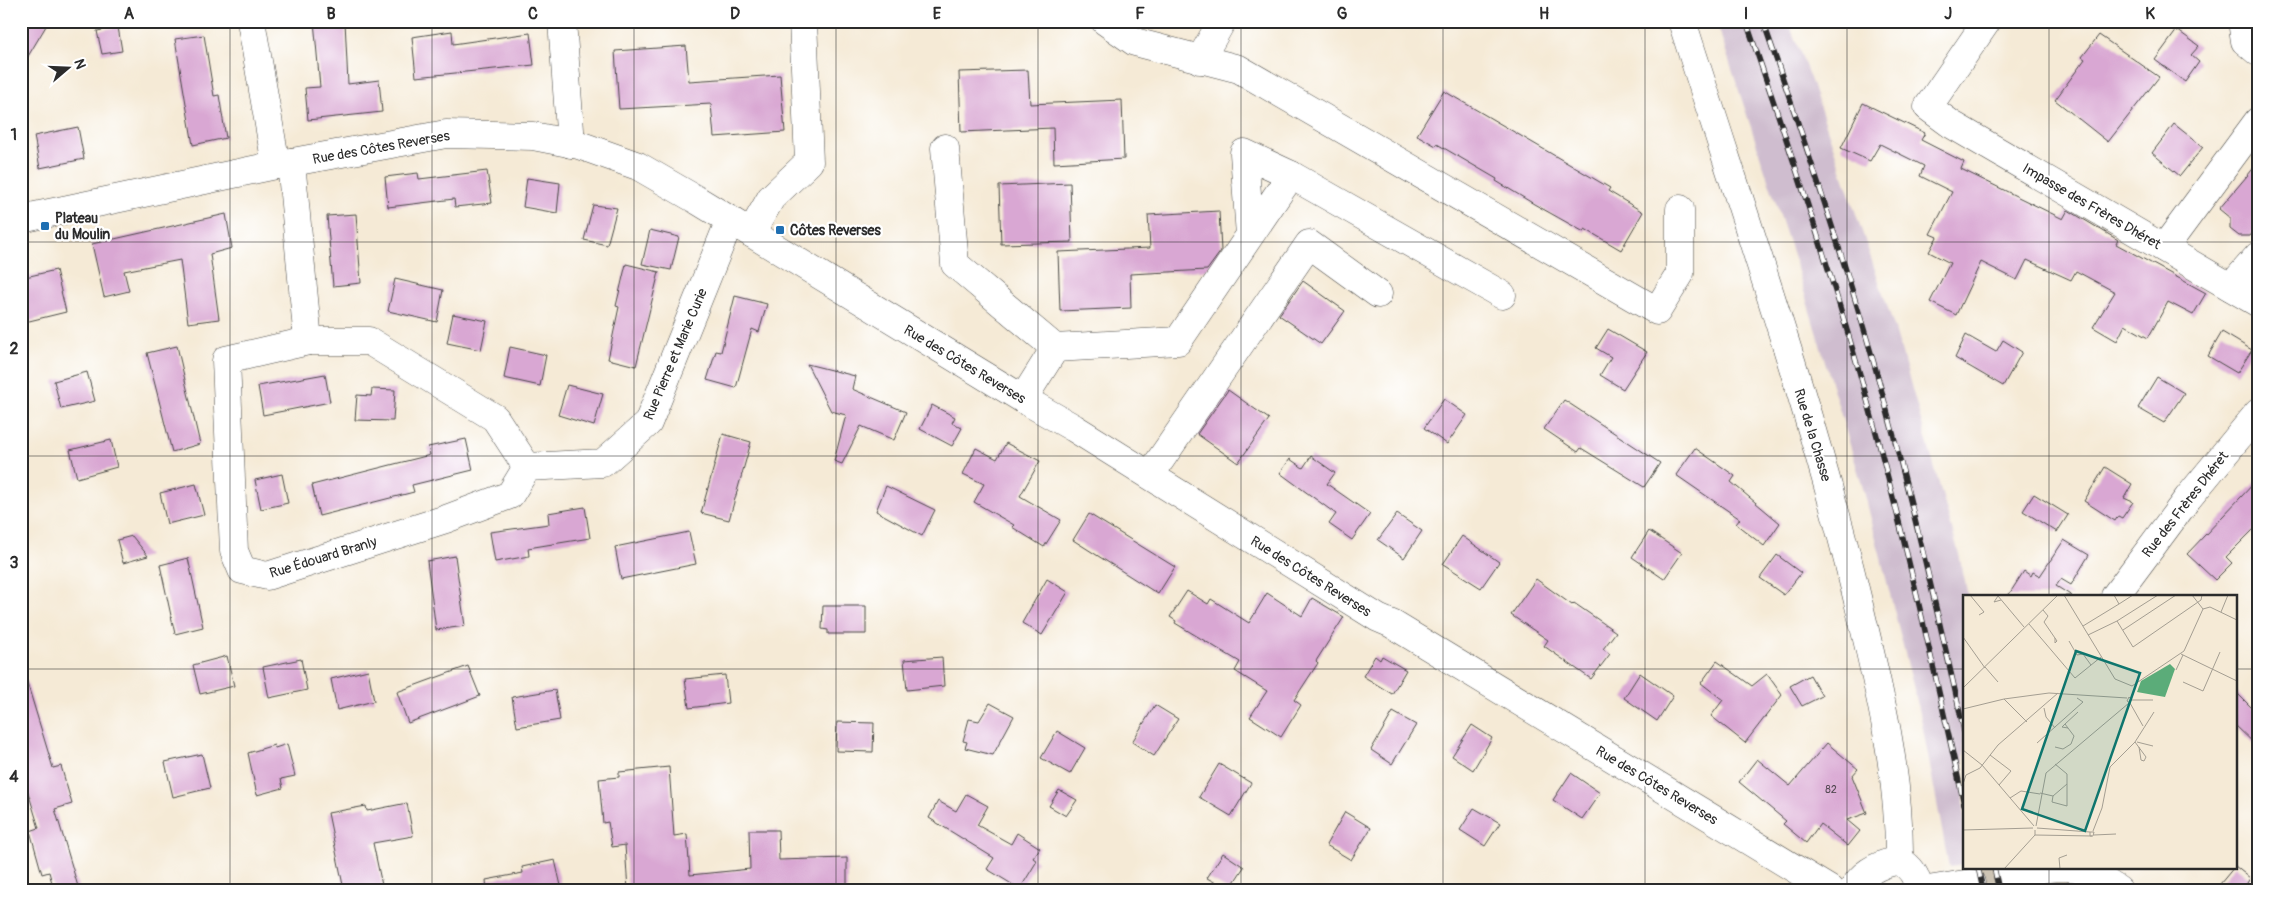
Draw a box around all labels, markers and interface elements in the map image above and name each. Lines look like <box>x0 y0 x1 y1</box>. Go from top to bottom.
text: A <box>124 4 135 24</box>
text: B <box>326 4 336 24</box>
text: C <box>528 4 538 24</box>
text: D <box>730 4 740 24</box>
text: E <box>933 4 942 24</box>
text: F <box>1135 4 1145 24</box>
text: G <box>1337 4 1348 24</box>
text: H <box>1539 4 1549 24</box>
text: I <box>1744 4 1748 24</box>
text: J <box>1944 4 1952 24</box>
text: K <box>2145 4 2155 24</box>
north arrow <box>42 42 92 92</box>
text: N <box>70 57 89 71</box>
text: 1 <box>11 125 17 145</box>
street label: Rue des Côtes Reverses <box>311 127 452 168</box>
street label: Impasse des Frères Dhéret <box>2020 160 2164 253</box>
place label: Plateau du Moulin <box>55 210 110 243</box>
marker: Plateau du Moulin <box>39 220 51 232</box>
place label: Côtes Reverses <box>790 222 882 239</box>
marker: Côtes Reverses <box>774 224 786 236</box>
street label: Rue Pierre et Marie Curie <box>640 286 711 423</box>
street label: Rue des Côtes Reverses <box>901 321 1029 408</box>
text: 2 <box>10 339 19 359</box>
street label: Rue de la Chasse <box>1790 387 1835 484</box>
street label: Rue des Frères Dhéret <box>2139 448 2232 561</box>
street label: Rue Édouard Branly <box>267 532 379 582</box>
street label: Rue des Côtes Reverses <box>1247 532 1375 621</box>
text: 3 <box>10 553 19 573</box>
inset map <box>1963 595 2236 868</box>
street label: Rue des Côtes Reverses <box>1593 742 1721 829</box>
text: 4 <box>9 767 19 787</box>
house number: 82 <box>1825 783 1837 796</box>

